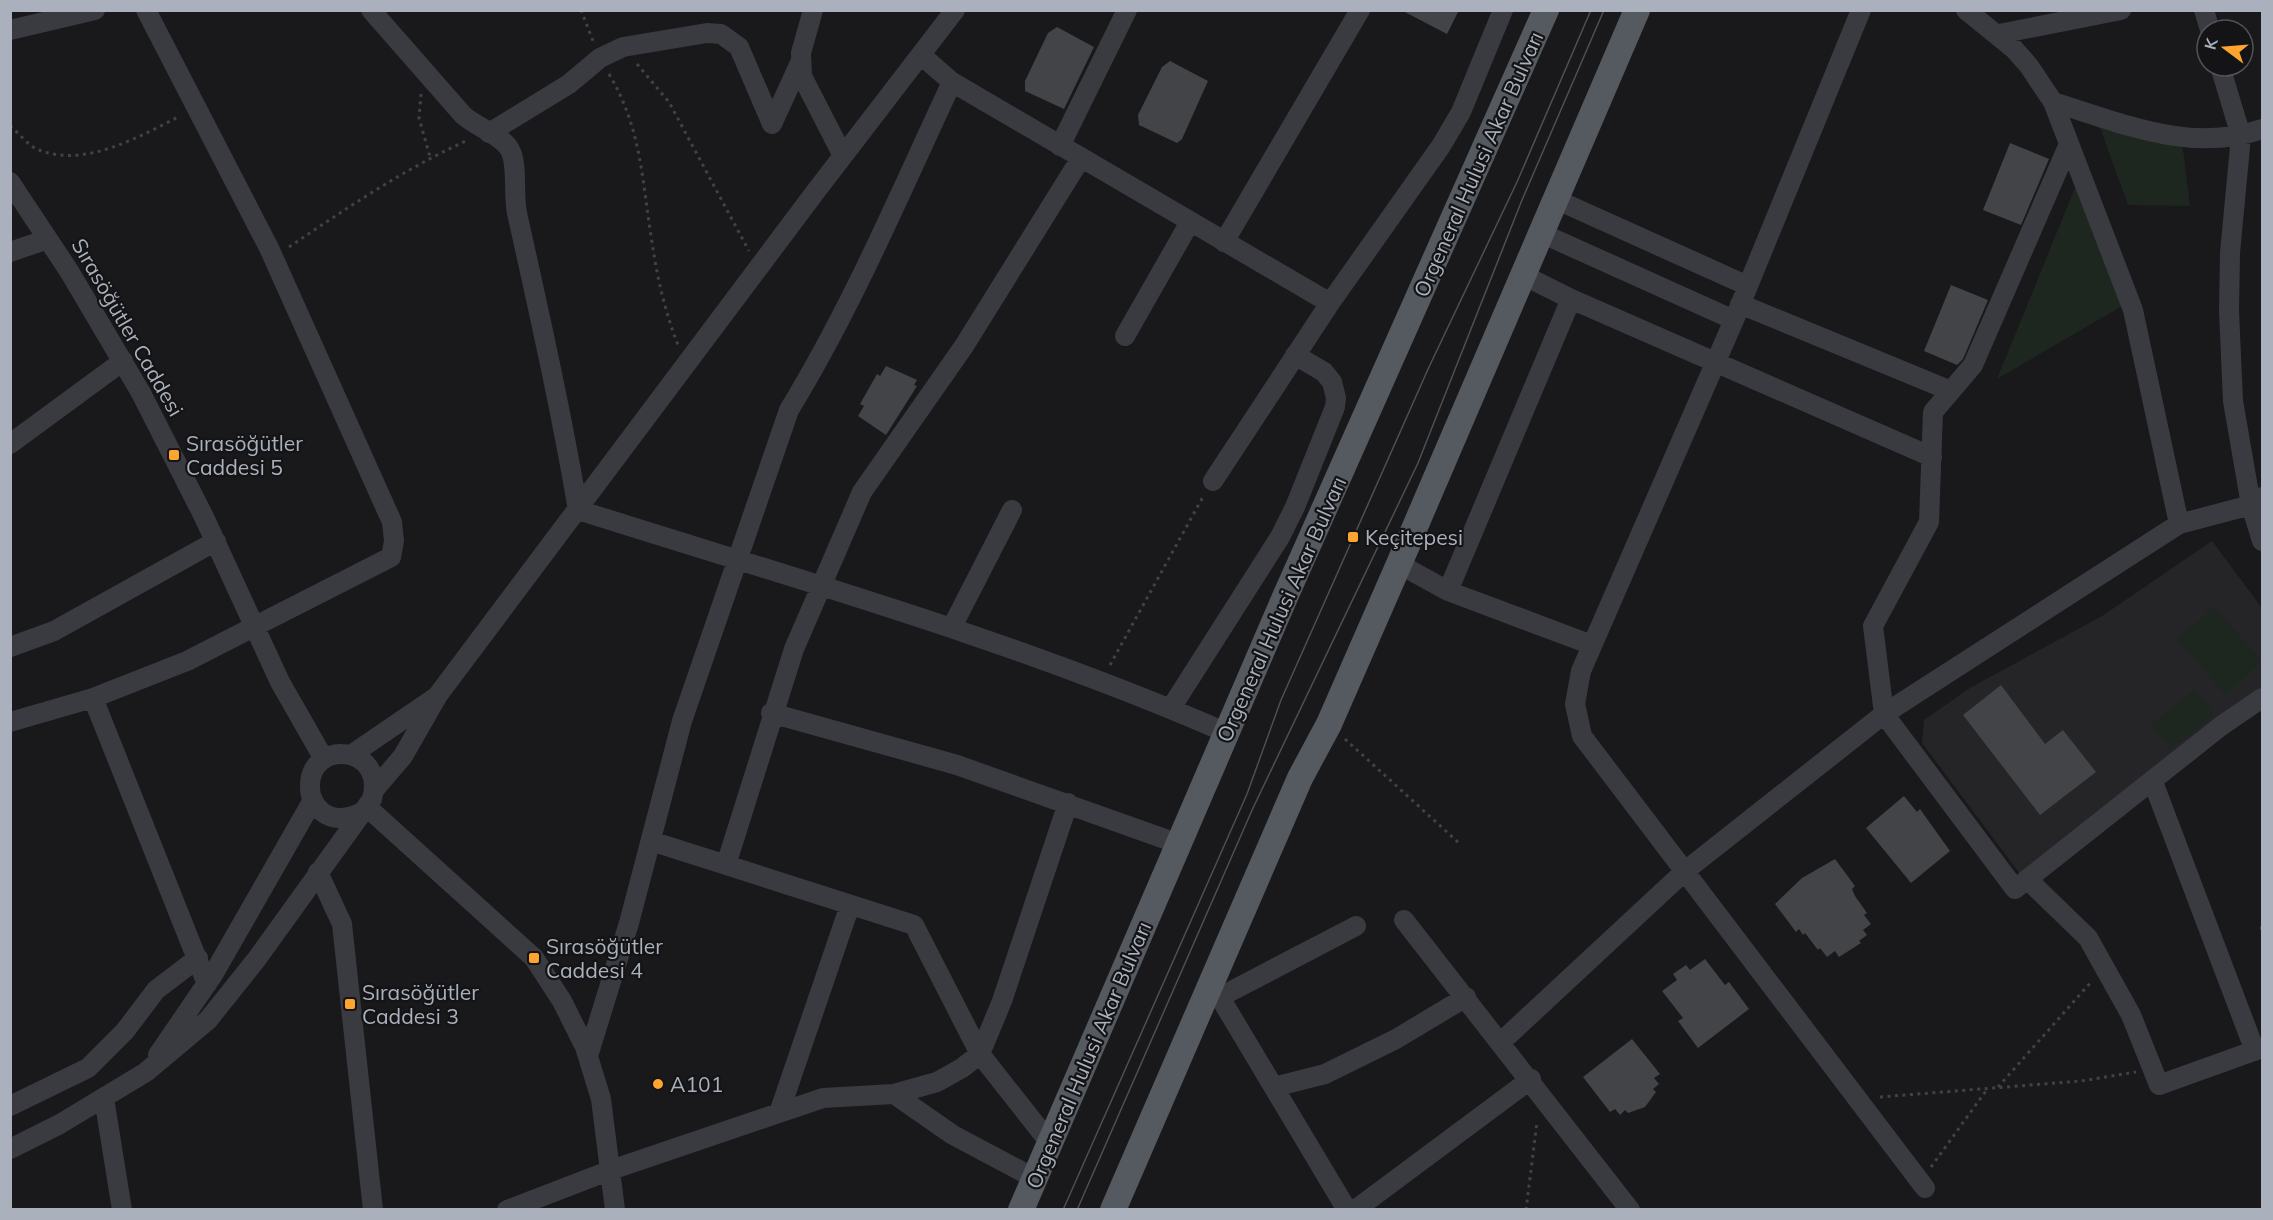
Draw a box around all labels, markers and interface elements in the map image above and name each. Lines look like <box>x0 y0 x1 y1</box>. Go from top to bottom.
north arrow <box>2195 18 2255 78</box>
street label: Orgeneral Hulusi Akar Bulvarı <box>1408 27 1548 301</box>
text: K <box>2199 35 2222 52</box>
street label: Sırasöğütler Caddesi <box>67 233 189 421</box>
place label: Sırasöğütler Caddesi 5 <box>186 430 303 480</box>
marker: Sırasöğütler Caddesi 5 <box>167 448 181 462</box>
street label: Orgeneral Hulusi Akar Bulvarı <box>1211 472 1351 746</box>
place label: Keçitepesi <box>1365 524 1463 550</box>
marker: Keçitepesi <box>1346 530 1360 544</box>
street label: Orgeneral Hulusi Akar Bulvarı <box>1020 917 1156 1193</box>
place label: Sırasöğütler Caddesi 4 <box>546 933 663 983</box>
marker: Sırasöğütler Caddesi 4 <box>527 951 541 965</box>
place label: Sırasöğütler Caddesi 3 <box>362 979 479 1029</box>
marker: Sırasöğütler Caddesi 3 <box>343 997 357 1011</box>
place label: A101 <box>670 1071 723 1097</box>
marker: A101 <box>651 1077 665 1091</box>

